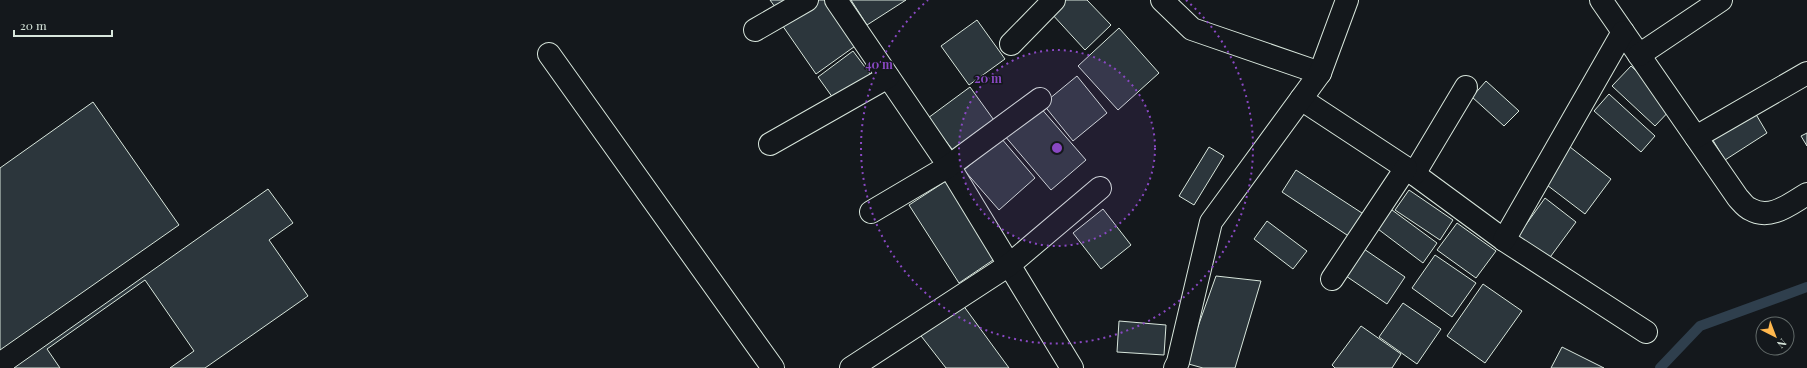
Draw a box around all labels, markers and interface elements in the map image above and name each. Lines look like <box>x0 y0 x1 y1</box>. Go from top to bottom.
scale bar <box>14 12 112 38</box>
text: 20 m <box>20 17 47 33</box>
text: 40 m <box>865 56 893 72</box>
text: 20 m <box>974 70 1002 86</box>
centre of rings <box>1050 141 1064 155</box>
north arrow <box>1755 316 1795 356</box>
text: N <box>1774 336 1790 352</box>

